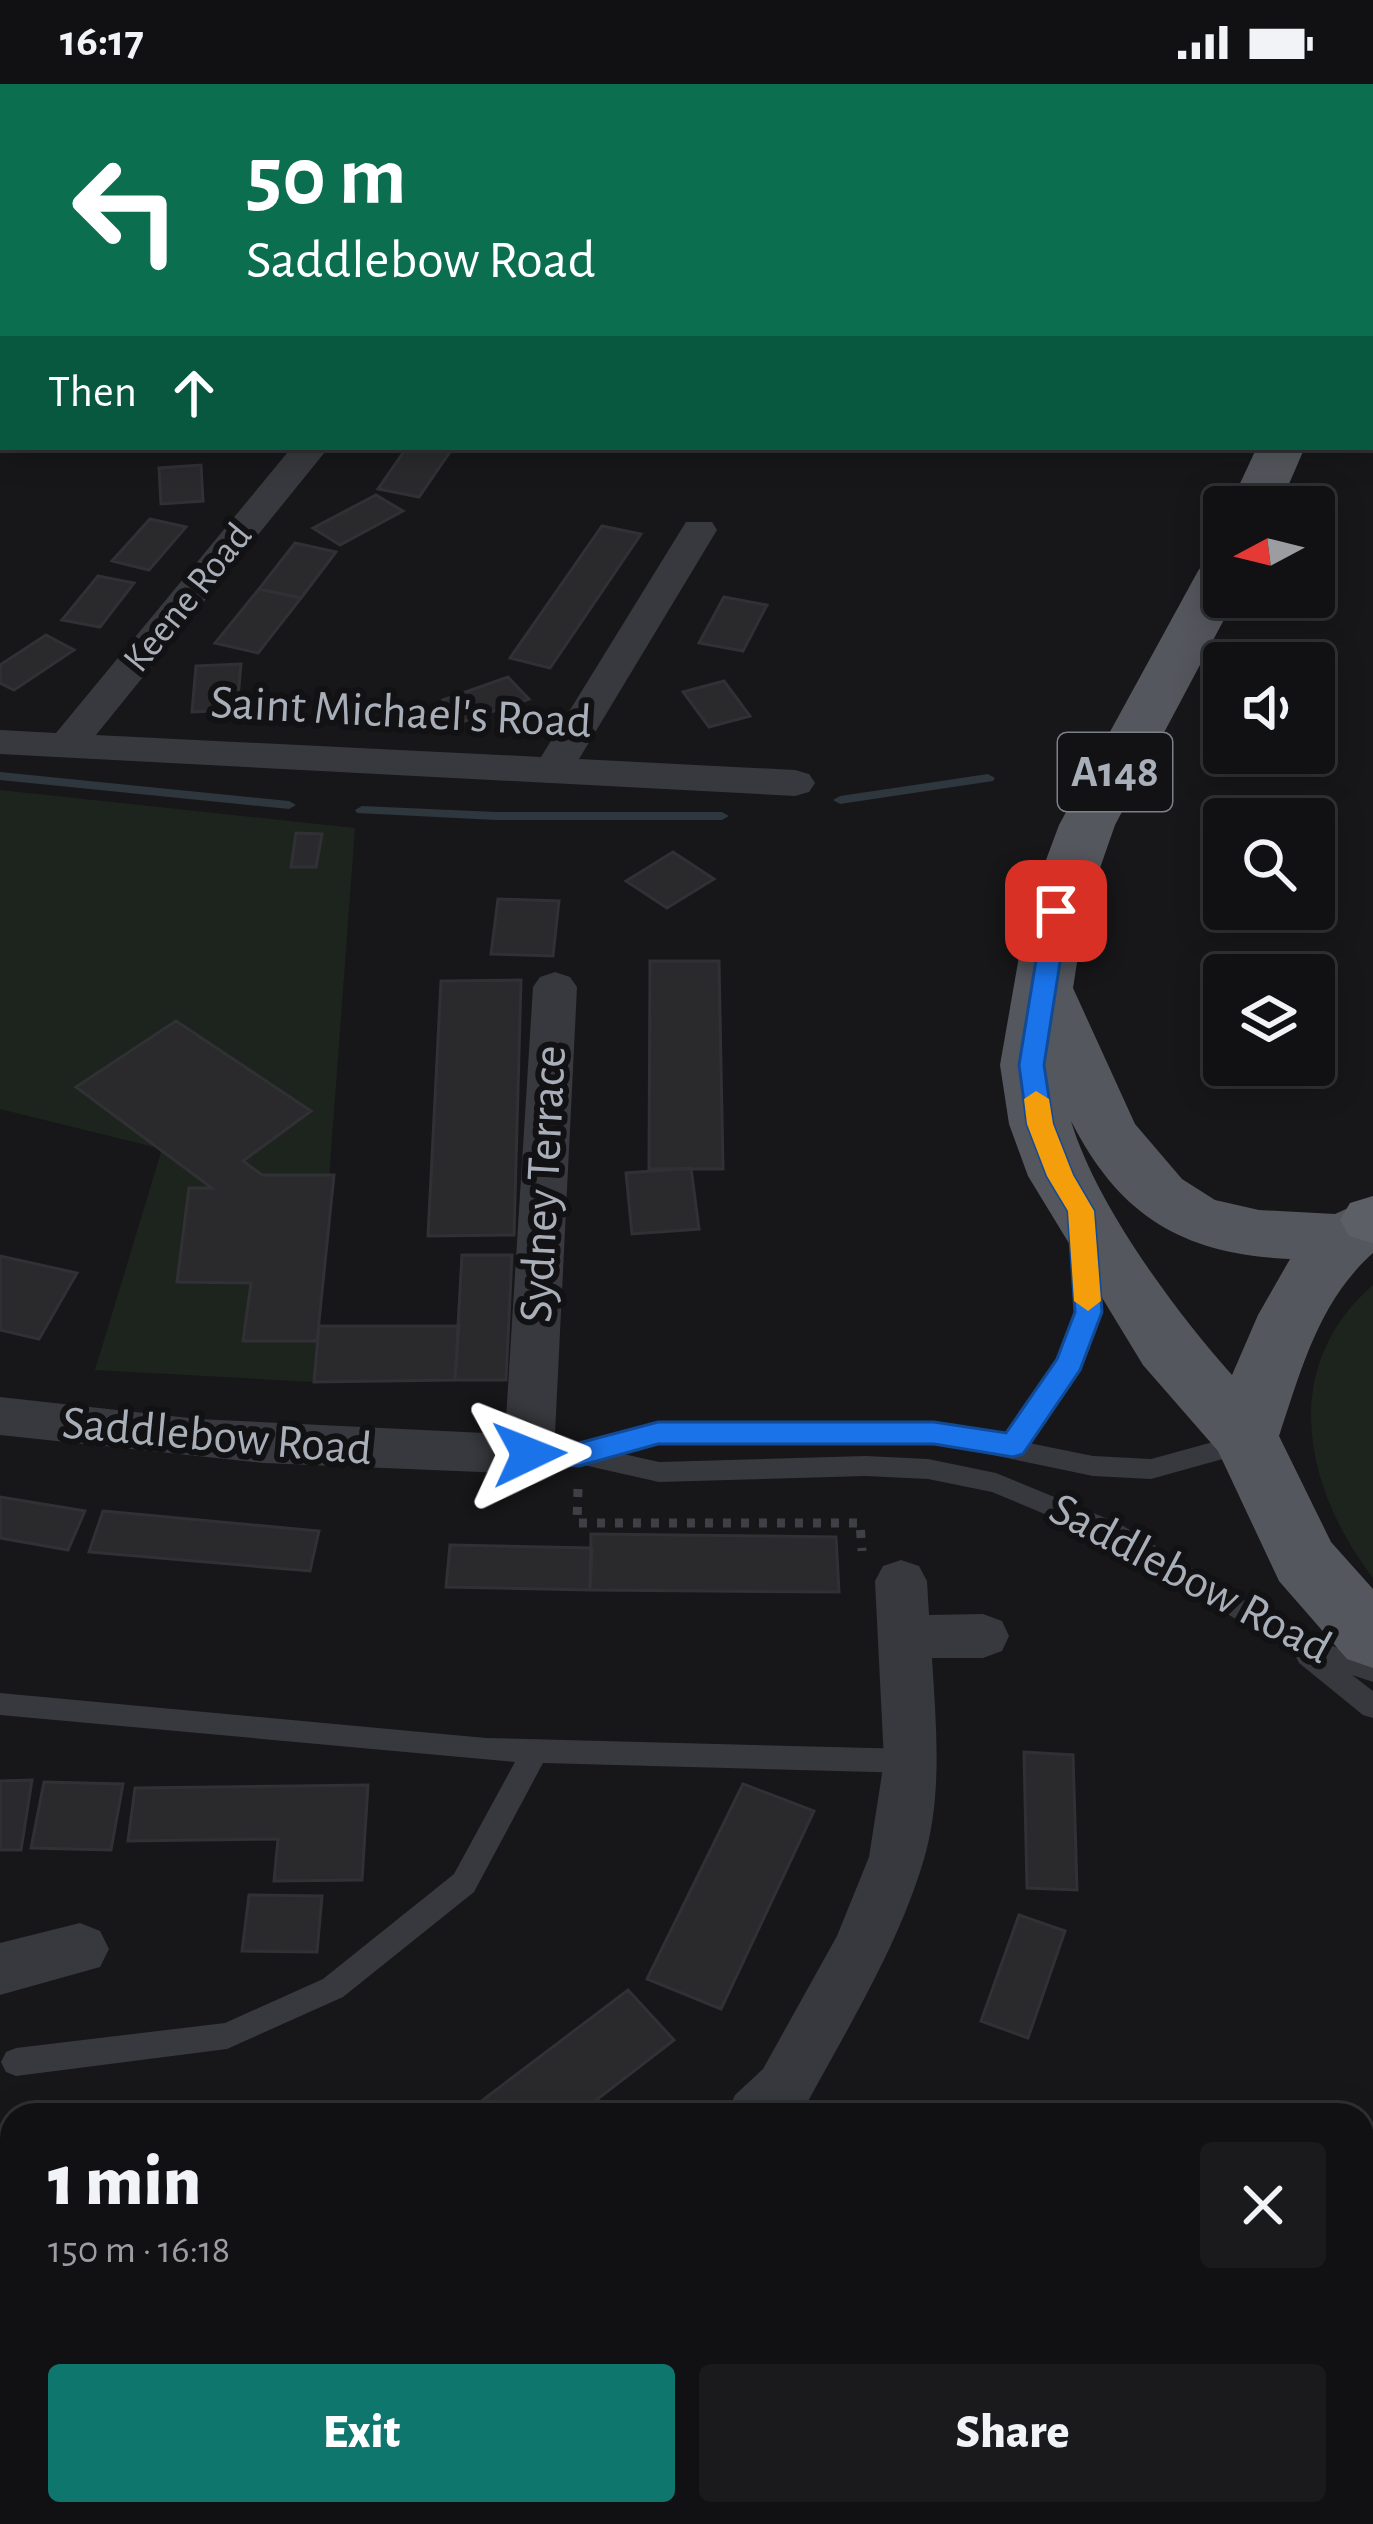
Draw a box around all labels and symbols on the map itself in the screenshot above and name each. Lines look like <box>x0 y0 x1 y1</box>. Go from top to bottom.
north arrow <box>1203 486 1335 618</box>
street label: Keene Road <box>117 516 259 680</box>
street label: Saint Michael's Road <box>209 679 593 747</box>
road number: A148 <box>1058 733 1172 811</box>
pin <box>1005 860 1107 962</box>
street label: Sydney Terrace <box>513 1044 575 1324</box>
position arrow <box>466 1391 592 1517</box>
street label: Saddlebow Road <box>60 1400 374 1474</box>
street label: Saddlebow Road <box>1041 1485 1339 1673</box>

